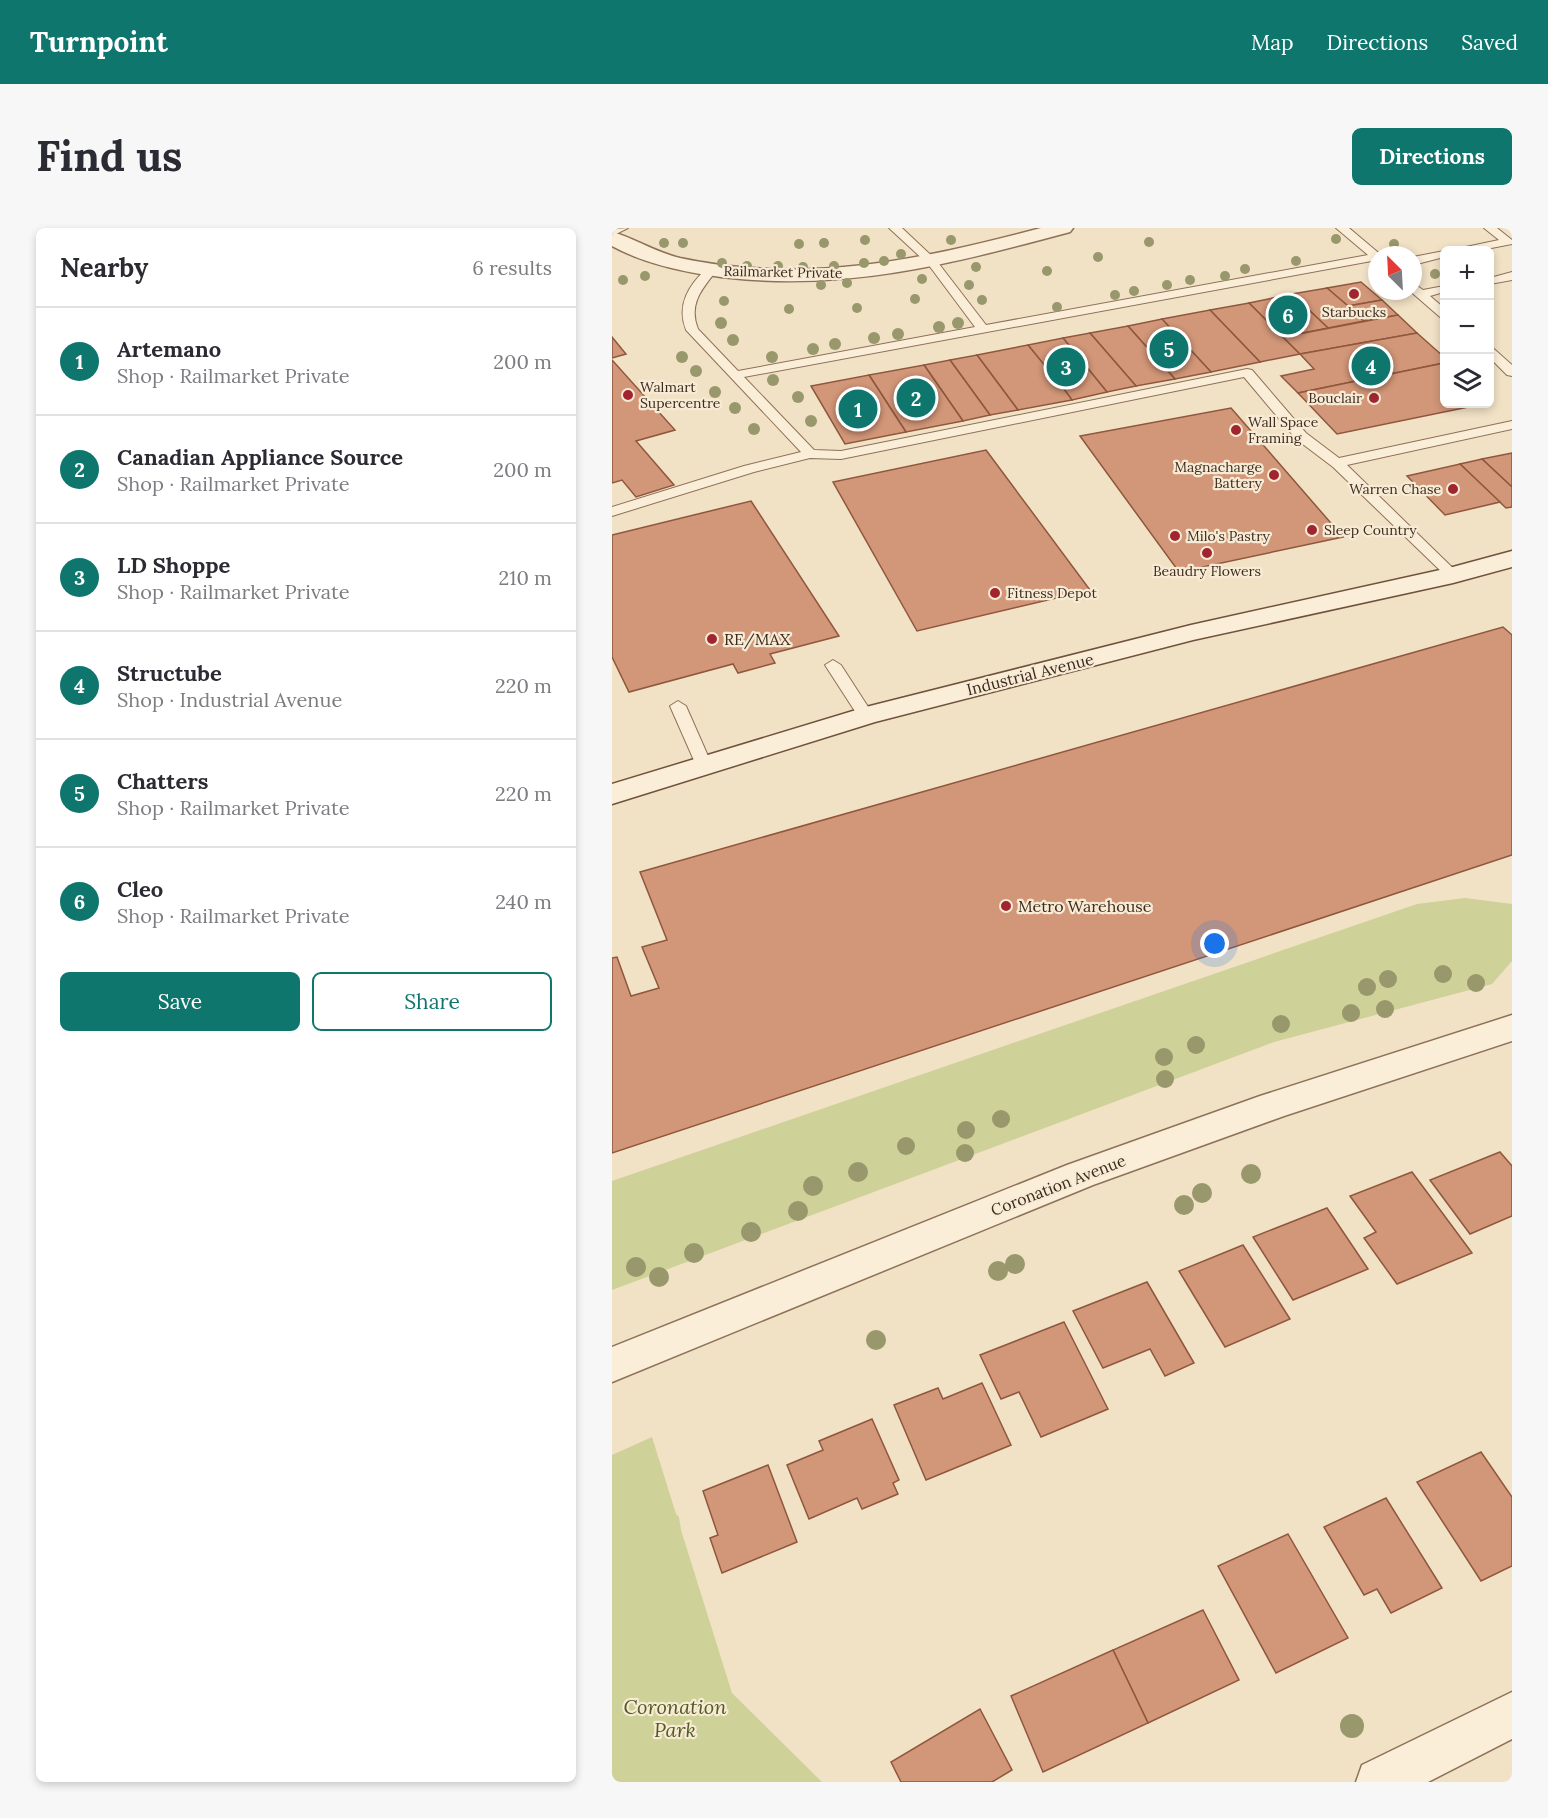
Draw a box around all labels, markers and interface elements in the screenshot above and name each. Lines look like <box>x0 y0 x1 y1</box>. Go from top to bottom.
text: Turnpoint <box>30 24 168 60</box>
text: Map <box>1251 29 1294 56</box>
text: Directions <box>1327 29 1428 56</box>
text: Saved <box>1461 29 1518 56</box>
button: Directions <box>1352 128 1512 185</box>
text: Find us <box>36 129 182 183</box>
north arrow <box>1368 246 1422 300</box>
map controls <box>1440 246 1494 408</box>
button: + <box>1440 246 1494 300</box>
text: Nearby <box>60 251 148 284</box>
text: 6 results <box>472 255 552 280</box>
street label: Railmarket Private <box>723 262 843 282</box>
marker: Starbucks <box>1347 287 1361 301</box>
pin: 6 <box>1268 292 1308 338</box>
button: − <box>1440 300 1494 354</box>
place label: Starbucks <box>1322 303 1386 321</box>
pin: 5 <box>1150 326 1188 372</box>
text: Artemano <box>117 335 221 363</box>
pin: 3 <box>1046 344 1086 390</box>
pin: 4 <box>1352 344 1390 388</box>
text: 1 <box>75 349 84 374</box>
text: 200 m <box>493 349 552 374</box>
button: layers <box>1440 354 1494 408</box>
text: Shop · Railmarket Private <box>117 363 350 388</box>
pin: 2 <box>896 376 936 420</box>
place label: Walmart Supercentre <box>640 378 721 412</box>
pin: 1 <box>838 386 878 432</box>
marker: Walmart Supercentre <box>621 388 635 402</box>
place label: Bouclair <box>1308 389 1362 407</box>
marker: Bouclair <box>1367 391 1381 405</box>
place label: Wall Space Framing <box>1248 413 1319 447</box>
marker: Wall Space Framing <box>1229 423 1243 437</box>
text: Canadian Appliance Source <box>117 443 403 471</box>
text: 2 <box>74 457 85 482</box>
text: 200 m <box>493 457 552 482</box>
place label: Magnacharge Battery <box>1174 458 1263 492</box>
marker: Magnacharge Battery <box>1267 468 1281 482</box>
text: Shop · Railmarket Private <box>117 471 350 496</box>
place label: Warren Chase <box>1349 480 1441 498</box>
marker: Warren Chase <box>1446 482 1460 496</box>
place label: Sleep Country <box>1324 521 1417 539</box>
marker: Sleep Country <box>1305 523 1319 537</box>
place label: Milo's Pastry <box>1187 527 1270 545</box>
marker: Milo's Pastry <box>1168 529 1182 543</box>
marker: Beaudry Flowers <box>1200 546 1214 560</box>
text: LD Shoppe <box>117 551 230 579</box>
place label: Beaudry Flowers <box>1153 562 1261 580</box>
text: 3 <box>74 565 85 590</box>
text: 210 m <box>498 565 552 590</box>
text: Shop · Railmarket Private <box>117 579 350 604</box>
place label: Fitness Depot <box>1007 584 1097 602</box>
marker: Fitness Depot <box>988 586 1002 600</box>
place label: RE/MAX <box>724 629 791 650</box>
marker: RE/MAX <box>705 632 719 646</box>
street label: Industrial Avenue <box>964 648 1096 699</box>
text: Structube <box>117 659 222 687</box>
text: 4 <box>74 673 85 698</box>
text: 220 m <box>495 673 552 698</box>
text: Shop · Industrial Avenue <box>117 687 342 712</box>
text: Chatters <box>117 767 208 795</box>
text: 5 <box>74 781 85 806</box>
text: 220 m <box>495 781 552 806</box>
text: Shop · Railmarket Private <box>117 795 350 820</box>
text: Cleo <box>117 875 163 903</box>
text: 6 <box>74 889 85 914</box>
text: 240 m <box>495 889 552 914</box>
place label: Metro Warehouse <box>1018 896 1152 916</box>
marker: Metro Warehouse <box>999 899 1013 913</box>
text: Shop · Railmarket Private <box>117 903 350 928</box>
your location <box>1200 929 1229 958</box>
button: Save <box>60 972 300 1031</box>
button: Share <box>312 972 552 1031</box>
street label: Coronation Avenue <box>988 1150 1129 1220</box>
park label: Coronation Park <box>623 1694 727 1742</box>

